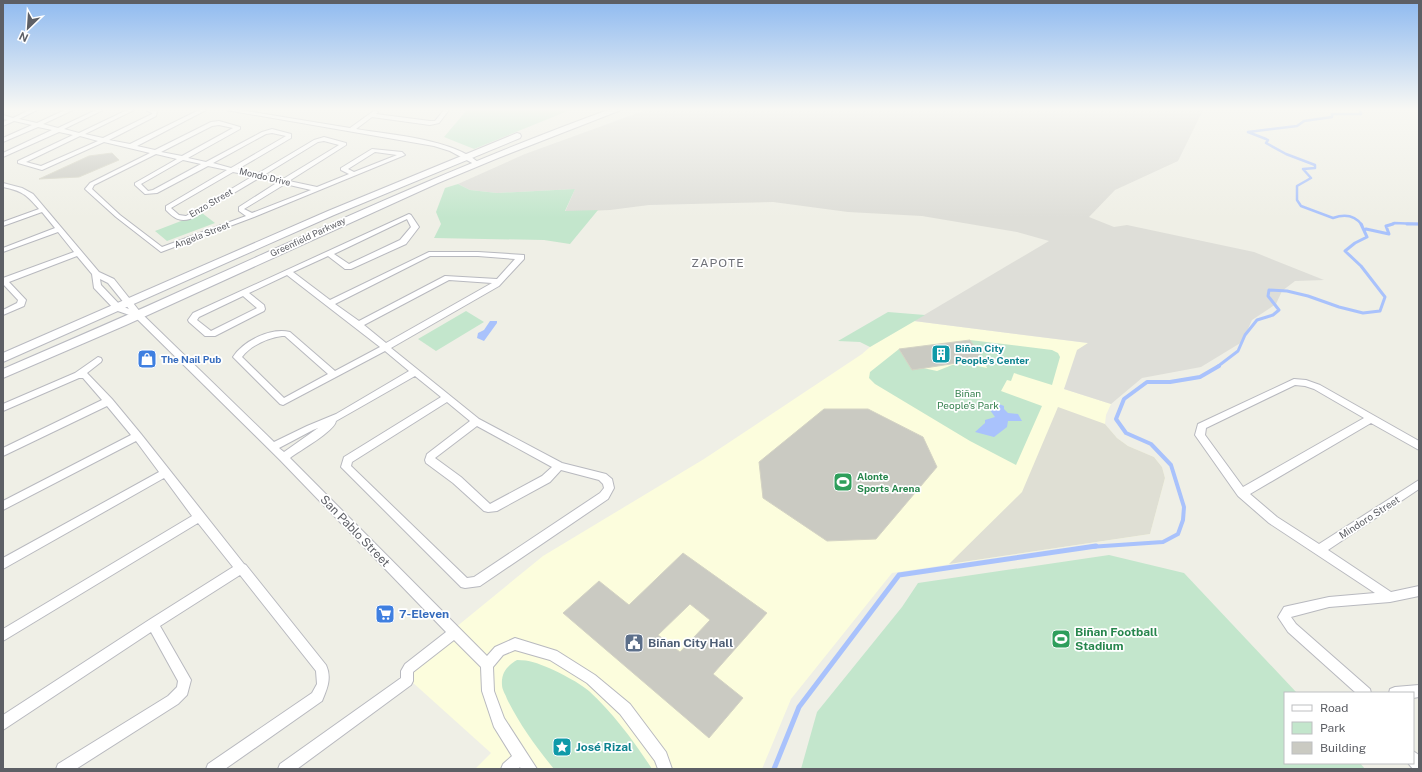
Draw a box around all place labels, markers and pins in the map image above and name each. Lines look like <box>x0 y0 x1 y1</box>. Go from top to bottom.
place label: Biñan City People's Center <box>955 342 1029 366</box>
building icon: Biñan City People's Center <box>930 343 952 365</box>
shop icon: The Nail Pub <box>136 348 158 370</box>
place label: The Nail Pub <box>161 353 221 365</box>
place label: Alonte Sports Arena <box>857 470 920 494</box>
sports icon: Alonte Sports Arena <box>832 471 854 493</box>
supermarket icon: 7-Eleven <box>374 603 396 625</box>
place label: 7-Eleven <box>399 607 449 621</box>
place label: Biñan Football Stadium <box>1075 625 1158 653</box>
sports icon: Biñan Football Stadium <box>1050 628 1072 650</box>
public building icon: Biñan City Hall <box>623 632 645 654</box>
place label: Biñan City Hall <box>648 636 733 650</box>
place icon: José Rizal <box>551 736 573 758</box>
place label: José Rizal <box>576 740 632 754</box>

